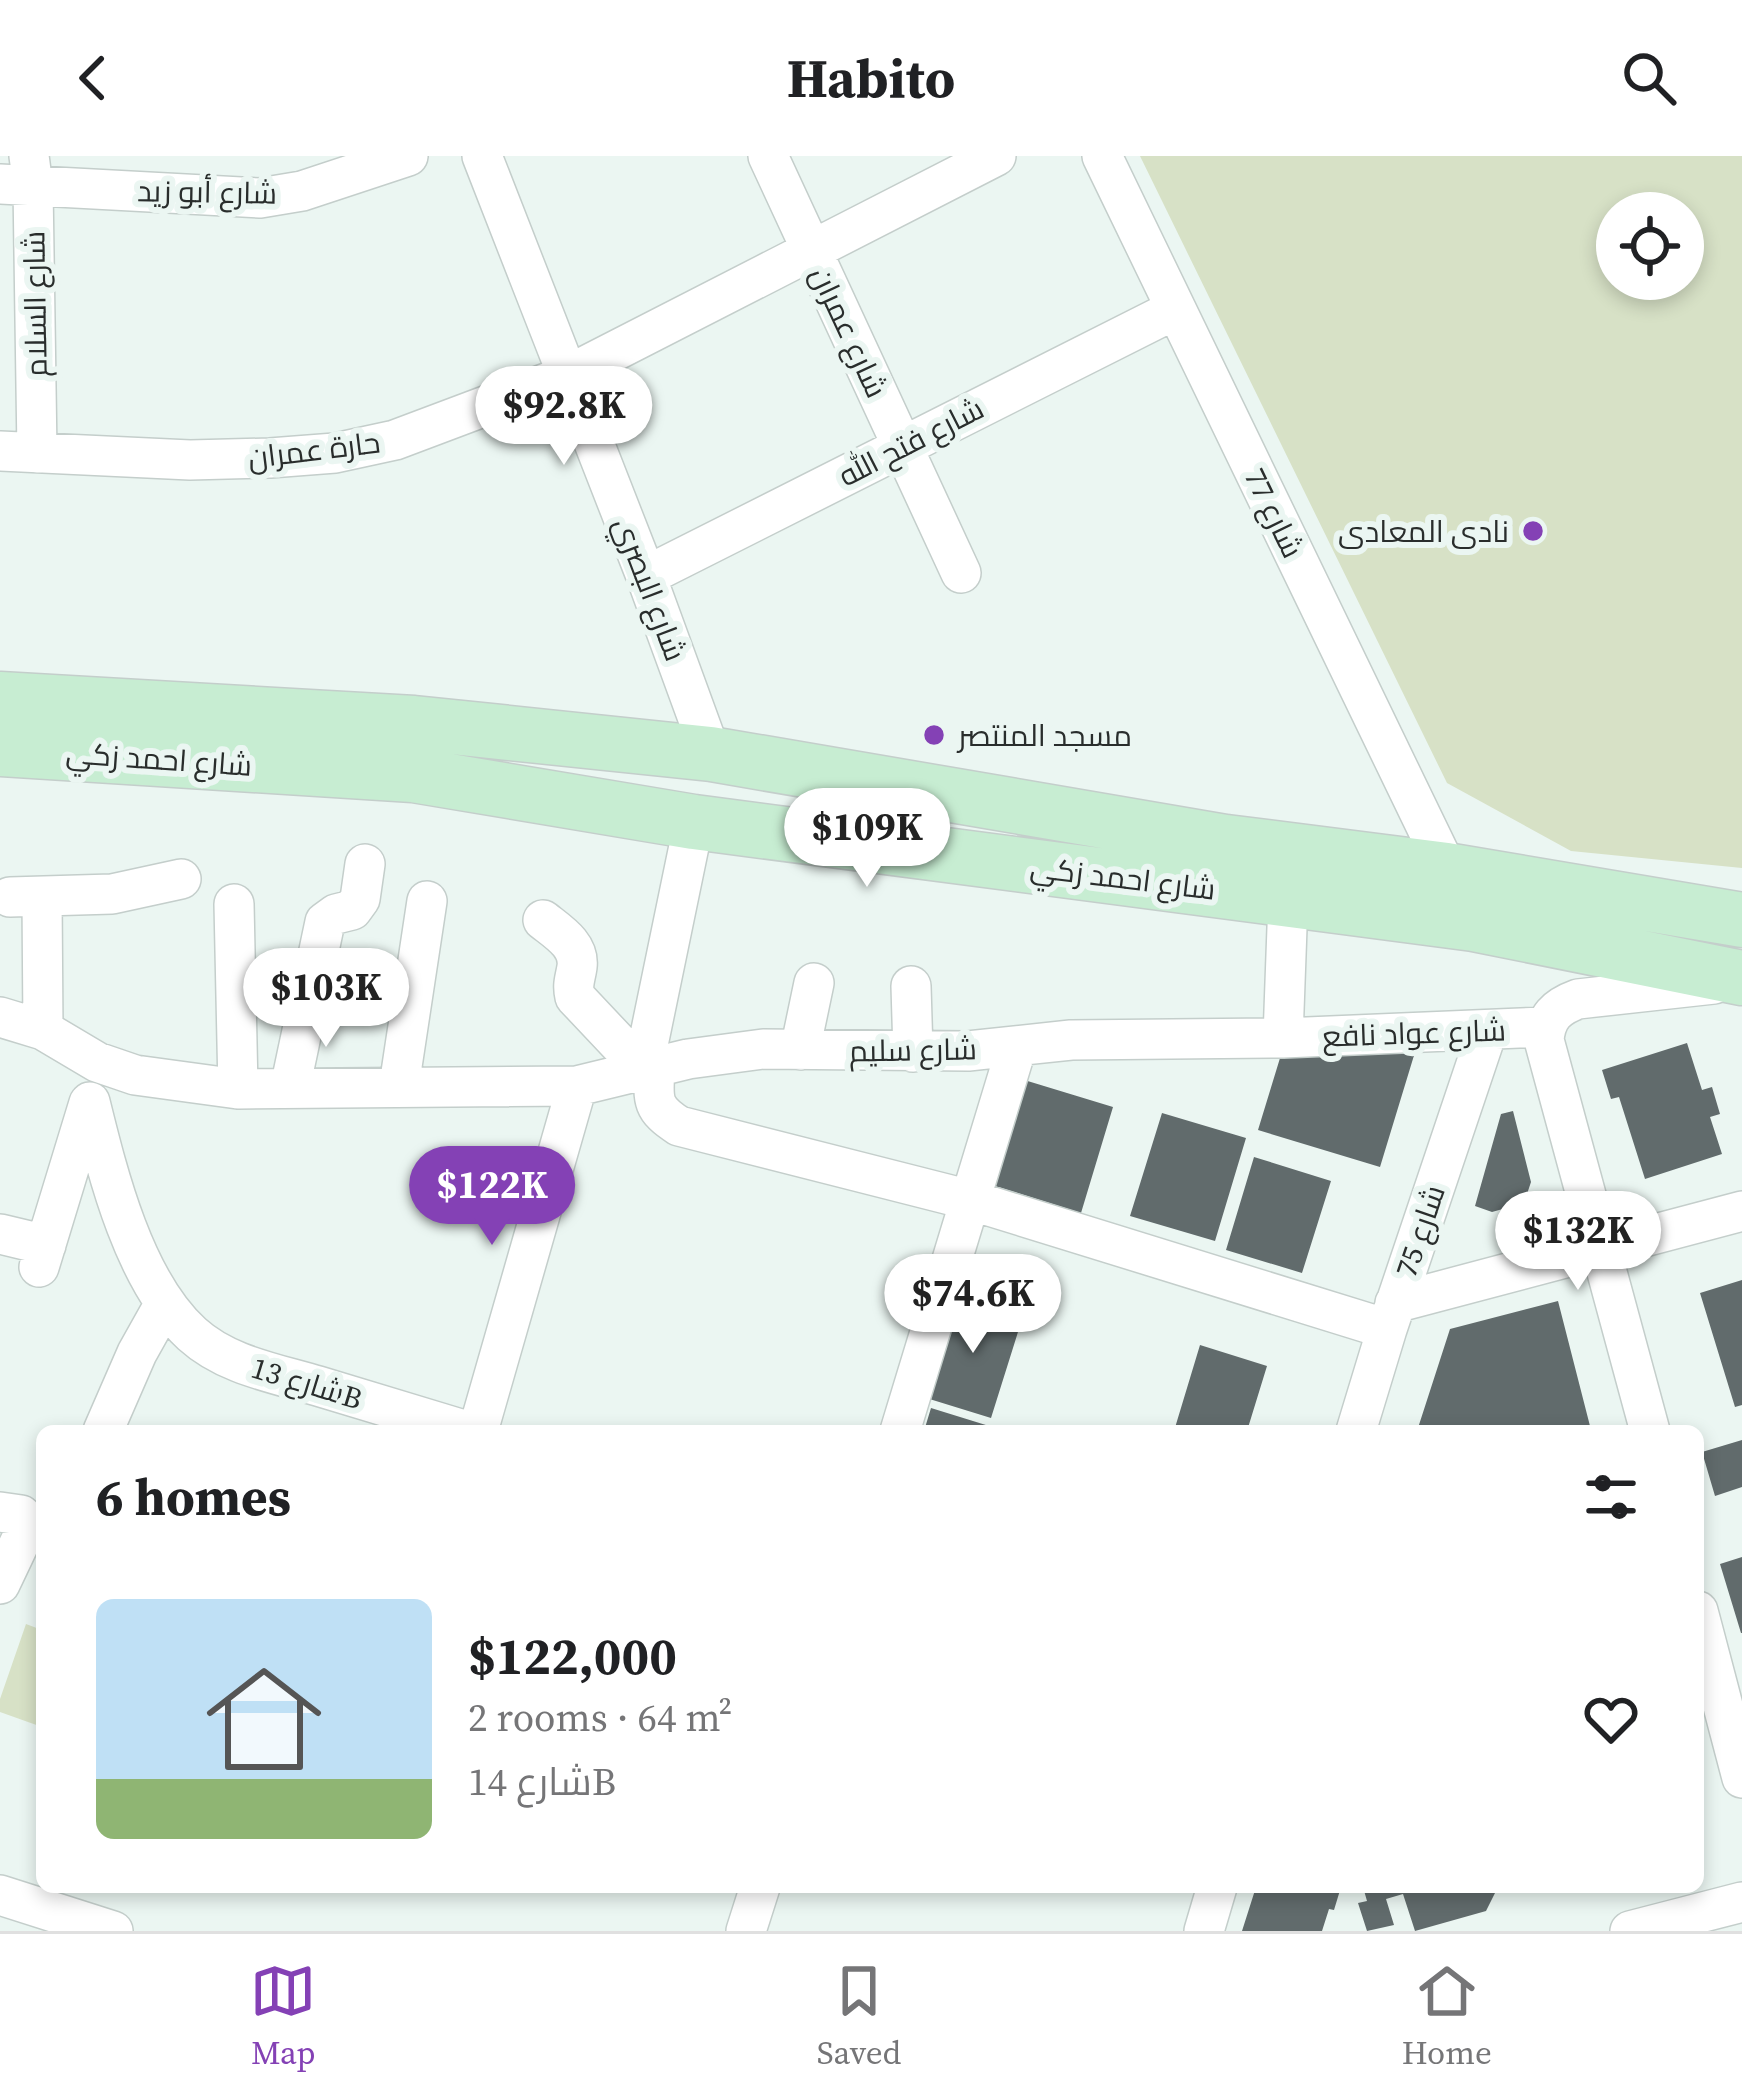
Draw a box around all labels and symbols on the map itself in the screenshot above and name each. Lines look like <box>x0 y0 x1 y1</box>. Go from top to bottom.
street label: شارع أبو زيد <box>137 170 277 214</box>
street label: شارع السلام <box>13 231 57 377</box>
street label: شارع عمران <box>801 260 897 404</box>
pin: $92.8K <box>466 366 662 468</box>
street label: شارع فتح الله <box>831 388 991 496</box>
street label: حارة عمران <box>246 422 382 478</box>
street label: شارع 77 <box>1235 461 1313 565</box>
street label: شارع البصري <box>601 511 696 668</box>
place label: نادى المعادى <box>1338 511 1509 552</box>
marker: نادى المعادى <box>1520 518 1546 544</box>
place label: مسجد المنتصر <box>956 715 1132 756</box>
marker: مسجد المنتصر <box>921 722 947 748</box>
street label: شارع احمد زكي <box>64 732 253 789</box>
pin: $109K <box>783 788 951 890</box>
street label: شارع احمد زكي <box>1028 846 1218 913</box>
pin: $103K <box>242 948 410 1050</box>
street label: شارع عواد نافع <box>1321 1009 1507 1057</box>
street label: شارع سليم <box>849 1028 977 1072</box>
pin: $122K <box>408 1146 576 1248</box>
street label: شارع 75 <box>1385 1179 1455 1283</box>
pin: $132K <box>1494 1191 1662 1293</box>
pin: $74.6K <box>875 1254 1071 1356</box>
street label: شارع 13B <box>247 1347 367 1419</box>

